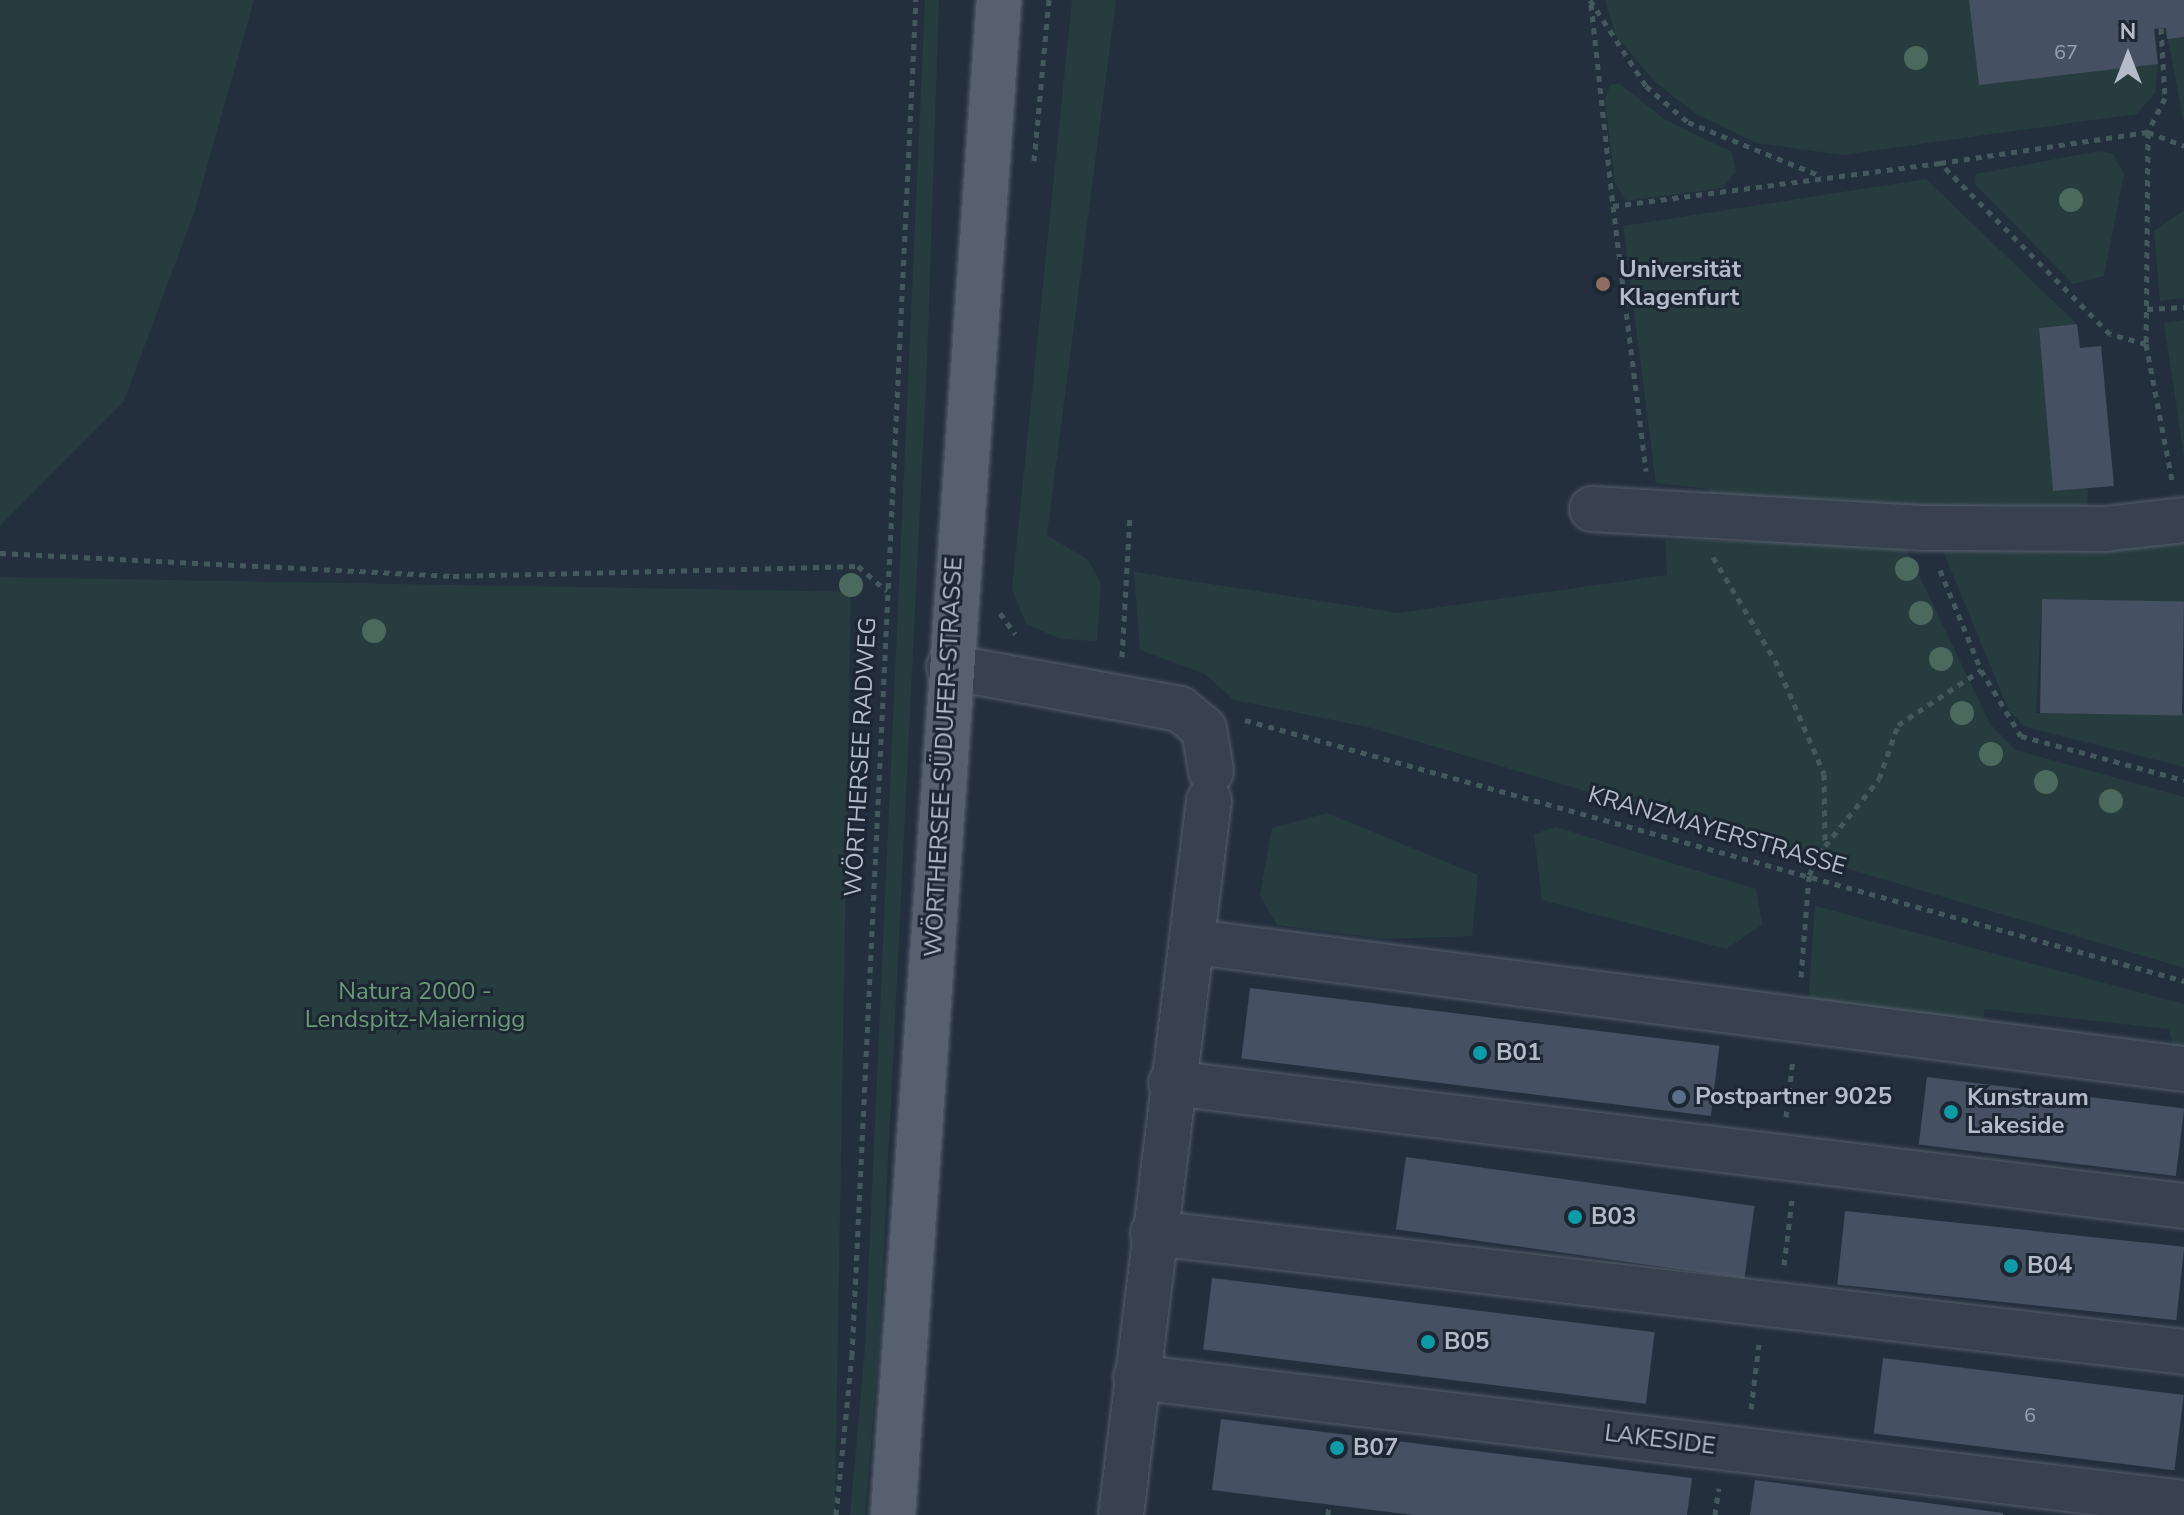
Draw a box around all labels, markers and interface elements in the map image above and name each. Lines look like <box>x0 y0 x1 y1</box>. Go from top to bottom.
north arrow <box>2088 16 2168 96</box>
text: N <box>2120 17 2136 47</box>
house number: 67 <box>2054 40 2078 64</box>
place label: Universität Klagenfurt <box>1619 256 1741 312</box>
marker: Universität Klagenfurt <box>1594 275 1612 293</box>
street label: WÖRTHERSEE-SÜDUFER-STRASSE <box>919 556 969 958</box>
street label: WÖRTHERSEE RADWEG <box>839 616 883 898</box>
street label: KRANZMAYERSTRASSE <box>1585 780 1849 882</box>
park label: Natura 2000 - Lendspitz-Maiernigg <box>305 978 525 1034</box>
place label: B01 <box>1496 1039 1541 1067</box>
marker: B01 <box>1471 1044 1489 1062</box>
place label: Postpartner 9025 <box>1695 1083 1892 1111</box>
place label: Kunstraum Lakeside <box>1967 1084 2089 1140</box>
marker: Postpartner 9025 <box>1670 1088 1688 1106</box>
marker: Kunstraum Lakeside <box>1942 1103 1960 1121</box>
place label: B03 <box>1591 1203 1636 1231</box>
marker: B03 <box>1566 1208 1584 1226</box>
place label: B04 <box>2027 1252 2072 1280</box>
marker: B04 <box>2002 1257 2020 1275</box>
place label: B05 <box>1444 1328 1489 1356</box>
marker: B05 <box>1419 1333 1437 1351</box>
house number: 6 <box>2024 1403 2036 1427</box>
street label: LAKESIDE <box>1603 1419 1717 1461</box>
place label: B07 <box>1353 1434 1398 1462</box>
marker: B07 <box>1328 1439 1346 1457</box>

